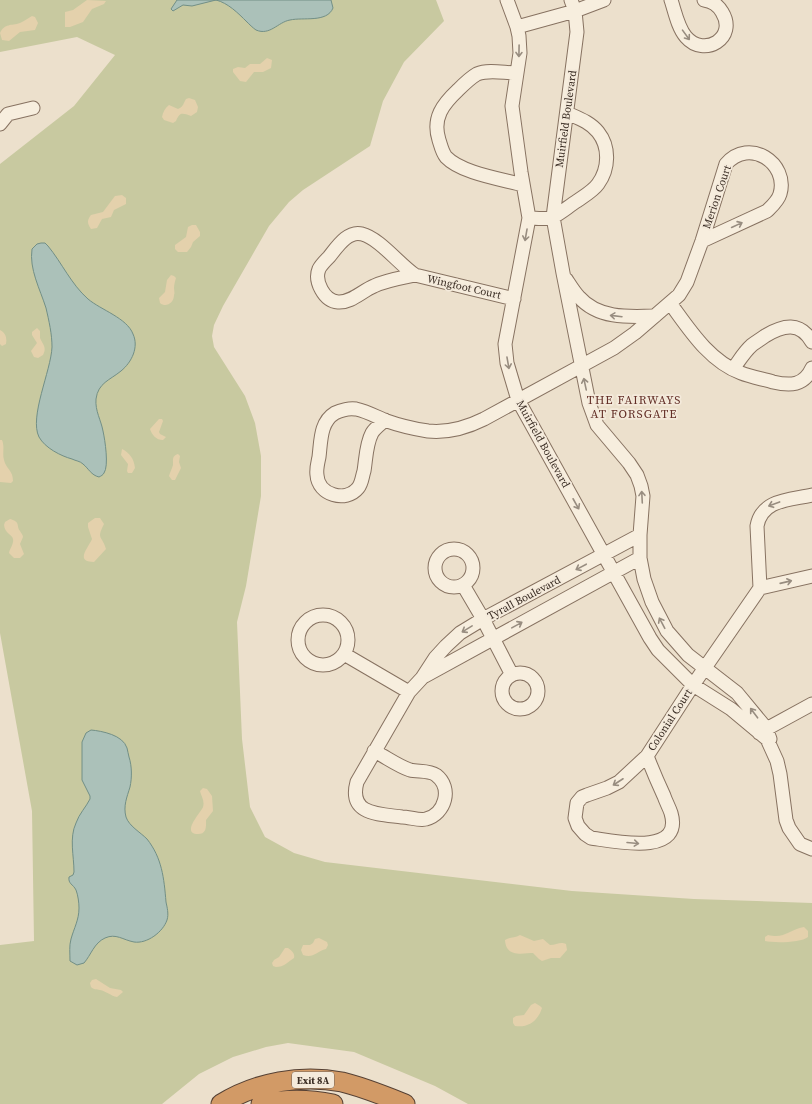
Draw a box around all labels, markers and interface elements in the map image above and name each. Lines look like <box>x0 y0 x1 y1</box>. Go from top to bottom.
one-way arrow <box>682 30 690 41</box>
one-way arrow <box>515 44 523 57</box>
street label: Muirfield Boulevard <box>552 69 580 169</box>
street label: Merion Court <box>699 163 735 231</box>
one-way arrow <box>731 221 743 228</box>
one-way arrow <box>521 228 529 241</box>
street label: Wingfoot Court <box>425 271 503 303</box>
one-way arrow <box>610 312 623 319</box>
one-way arrow <box>504 356 512 369</box>
one-way arrow <box>580 378 588 391</box>
district label: THE FAIRWAYS AT FORSGATE <box>587 392 681 422</box>
street label: Muirfield Boulevard <box>513 397 574 491</box>
one-way arrow <box>639 491 646 504</box>
one-way arrow <box>573 498 581 510</box>
one-way arrow <box>769 501 781 509</box>
one-way arrow <box>575 564 587 571</box>
street label: Tyrall Boulevard <box>485 572 564 624</box>
one-way arrow <box>779 577 792 585</box>
one-way arrow <box>658 617 665 629</box>
one-way arrow <box>511 621 523 628</box>
one-way arrow <box>461 626 473 634</box>
street label: Colonial Court <box>644 686 696 754</box>
one-way arrow <box>750 707 759 718</box>
one-way arrow <box>612 778 623 786</box>
one-way arrow <box>626 839 639 846</box>
road number: Exit 8A <box>292 1072 334 1088</box>

